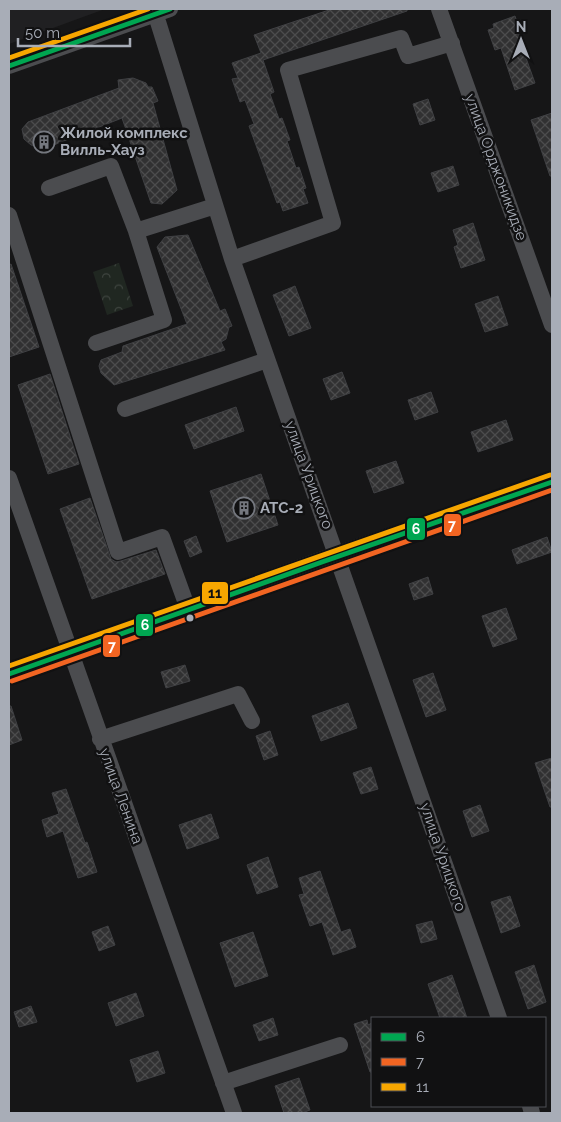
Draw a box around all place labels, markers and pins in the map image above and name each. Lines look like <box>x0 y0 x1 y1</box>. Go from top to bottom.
place label: Жилой комплекс Вилль-Хауз <box>60 124 188 159</box>
building icon: Жилой комплекс Вилль-Хауз <box>32 130 56 154</box>
building icon: АТС-2 <box>232 496 256 520</box>
place label: АТС-2 <box>260 499 303 517</box>
unlabelled marker <box>185 613 195 623</box>

